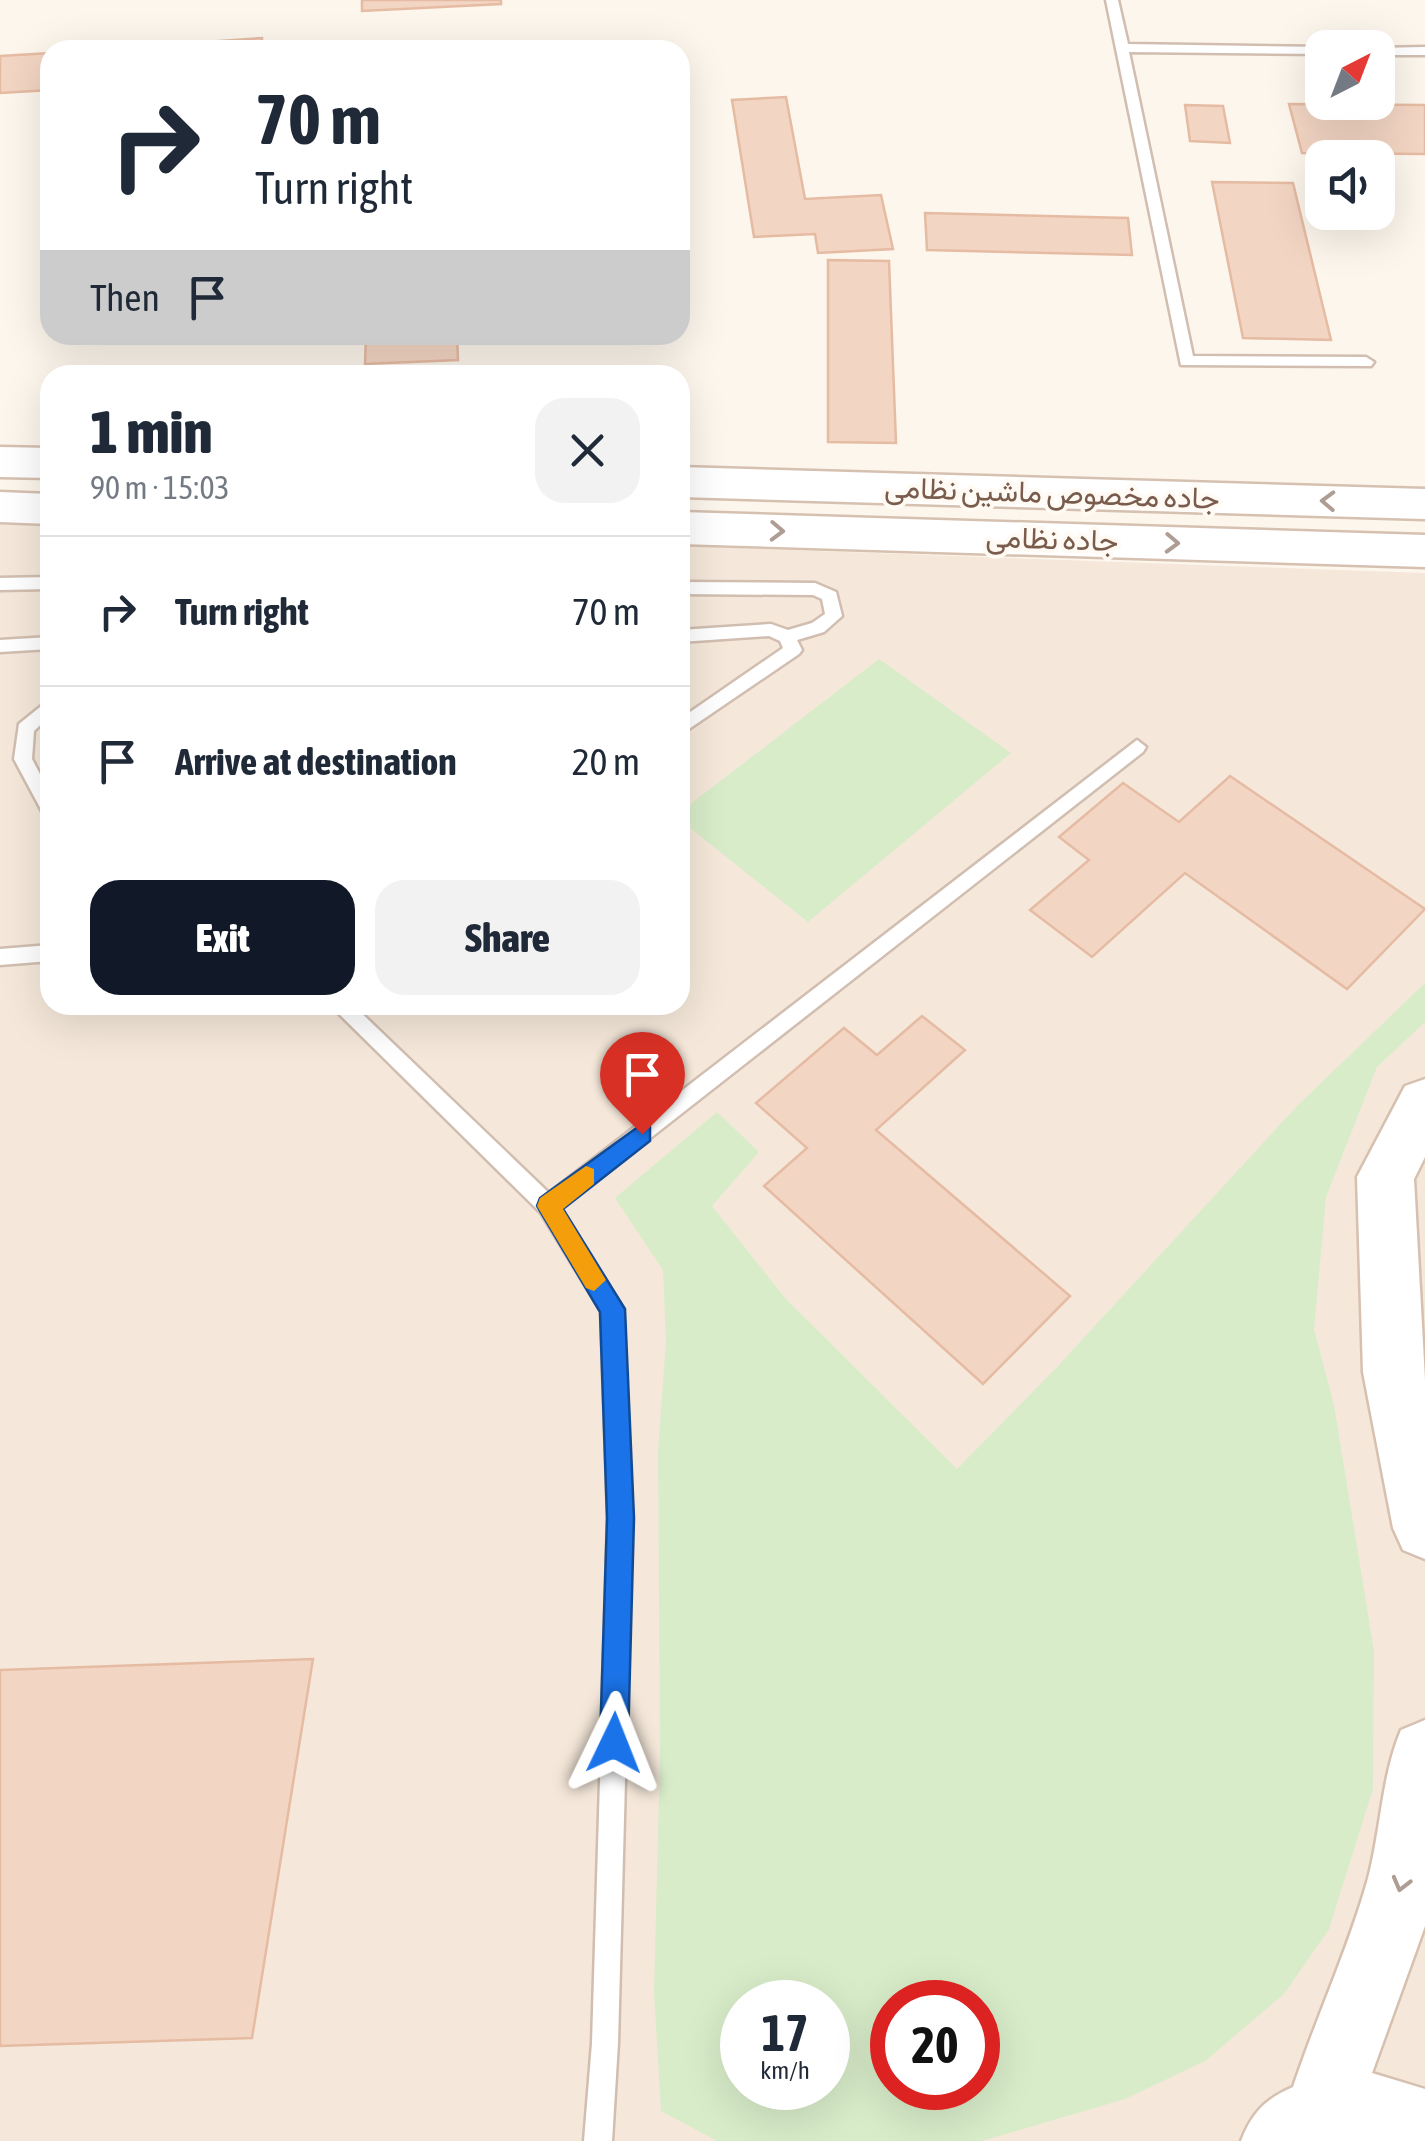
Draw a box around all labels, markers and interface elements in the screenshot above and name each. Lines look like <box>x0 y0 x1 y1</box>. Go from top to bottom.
north arrow <box>1305 30 1395 120</box>
map controls <box>1305 30 1395 230</box>
text: 70 m <box>255 79 381 159</box>
icon: right <box>90 80 220 210</box>
button: sound <box>1305 140 1395 230</box>
text: Turn right <box>255 162 413 214</box>
icon: arrive <box>180 270 235 325</box>
text: Then <box>90 276 160 319</box>
text: 1 min <box>90 397 213 466</box>
button: close <box>535 398 640 503</box>
text: 90 m · 15:03 <box>90 469 230 506</box>
street label: جاده مخصوص ماشین نظامی <box>884 469 1220 517</box>
one-way arrow <box>1319 491 1335 512</box>
street label: جاده نظامی <box>985 519 1119 559</box>
one-way arrow <box>770 521 786 542</box>
one-way arrow <box>1165 532 1181 553</box>
icon: right <box>90 584 145 639</box>
text: Turn right <box>175 590 309 633</box>
text: 70 m <box>572 590 640 633</box>
icon: arrive <box>90 734 145 789</box>
text: Arrive at destination <box>175 740 457 783</box>
text: 20 m <box>572 740 640 783</box>
button: Exit <box>90 880 355 995</box>
button: Share <box>375 880 640 995</box>
pin <box>600 1032 685 1135</box>
icon: arrive <box>615 1047 670 1102</box>
position arrow <box>562 1691 666 1795</box>
one-way arrow <box>1392 1875 1413 1892</box>
speed limit sign: 20 <box>870 1980 1000 2110</box>
text: 17 <box>761 2004 808 2062</box>
text: km/h <box>760 2056 810 2084</box>

